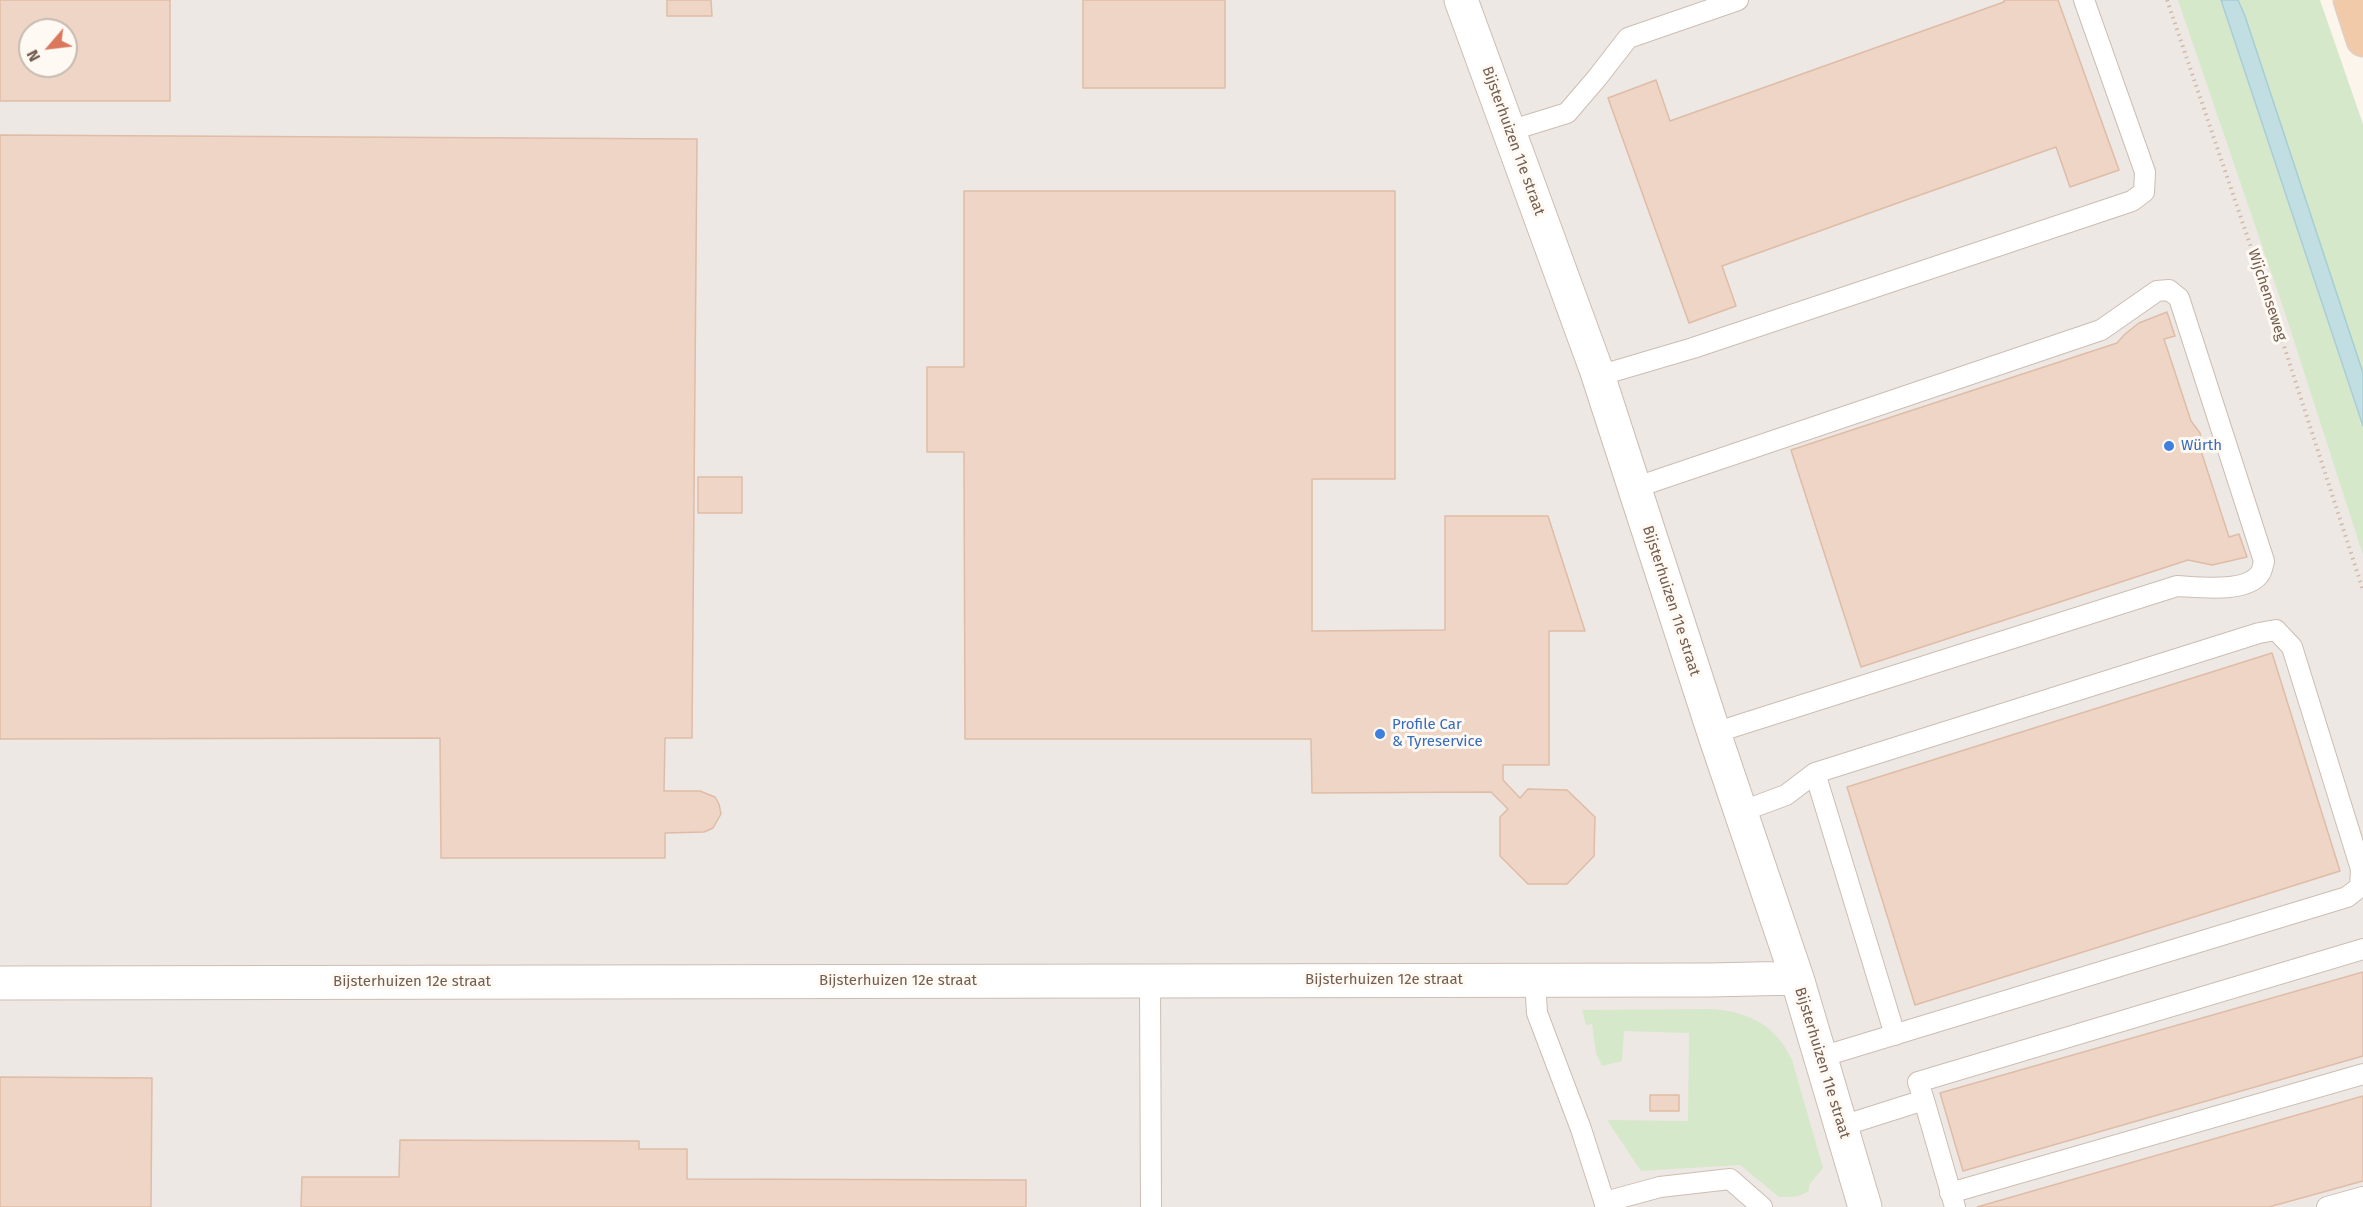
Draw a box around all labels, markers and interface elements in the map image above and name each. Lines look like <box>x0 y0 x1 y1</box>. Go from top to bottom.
north arrow <box>18 18 78 78</box>
text: N <box>23 47 44 65</box>
street label: Bijsterhuizen 11e straat <box>1478 64 1548 218</box>
street label: Wijchenseweg <box>2244 247 2290 343</box>
place label: Würth <box>2181 437 2222 455</box>
marker: Würth <box>2162 439 2176 453</box>
street label: Bijsterhuizen 11e straat <box>1638 524 1704 678</box>
place label: Profile Car & Tyreservice <box>1392 716 1483 751</box>
marker: Profile Car & Tyreservice <box>1373 727 1387 741</box>
street label: Bijsterhuizen 12e straat <box>1305 971 1463 989</box>
street label: Bijsterhuizen 12e straat <box>819 972 977 990</box>
street label: Bijsterhuizen 12e straat <box>333 973 491 991</box>
street label: Bijsterhuizen 11e straat <box>1790 985 1854 1141</box>

